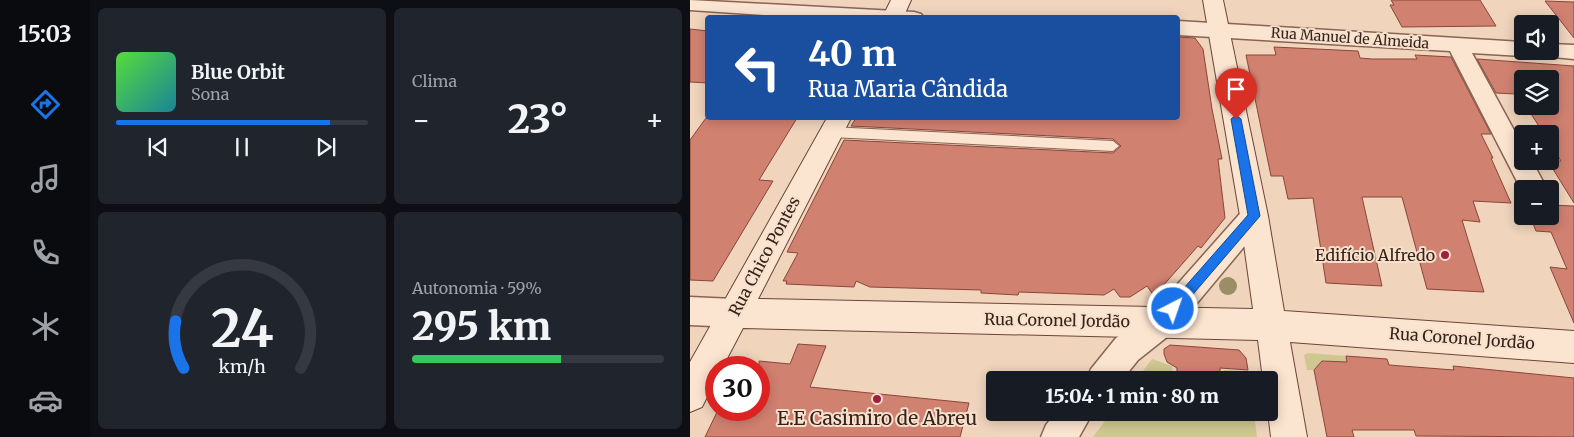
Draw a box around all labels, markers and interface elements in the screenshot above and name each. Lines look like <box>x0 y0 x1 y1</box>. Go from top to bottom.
map controls <box>1514 15 1559 225</box>
button: sound <box>1514 15 1559 60</box>
text: 15:03 <box>18 20 72 48</box>
street label: Rua Manuel de Almeida <box>1270 23 1430 53</box>
text: 40 m <box>808 32 896 76</box>
icon: left <box>725 35 790 100</box>
text: Blue Orbit <box>191 60 285 84</box>
pin <box>1215 68 1257 119</box>
button: layers <box>1514 70 1559 115</box>
text: Clima <box>412 71 457 91</box>
text: Rua Maria Cândida <box>808 75 1008 103</box>
icon: arrive <box>1222 75 1250 103</box>
text: Sona <box>191 84 229 104</box>
icon: directions <box>28 87 63 122</box>
text: 23° <box>508 96 568 143</box>
text: − <box>412 102 431 138</box>
text: + <box>645 102 664 138</box>
button: + <box>1514 125 1559 170</box>
icon: previous <box>144 133 172 161</box>
icon: pause <box>228 133 256 161</box>
icon: next <box>312 133 340 161</box>
icon: music <box>28 161 63 196</box>
button: − <box>1514 180 1559 225</box>
street label: Rua Chico Pontes <box>724 193 804 319</box>
icon: phone <box>28 235 63 270</box>
place label: Edifício Alfredo <box>1315 245 1435 265</box>
marker: Edifício Alfredo <box>1439 249 1451 261</box>
text: Autonomia · 59% <box>412 278 542 298</box>
position arrow <box>1146 282 1198 334</box>
text: 24 <box>211 296 273 361</box>
text: 295 km <box>412 303 551 350</box>
icon: climate <box>28 309 63 344</box>
street label: Rua Coronel Jordão <box>984 309 1130 331</box>
street label: Rua Coronel Jordão <box>1389 323 1535 353</box>
text: km/h <box>218 355 266 378</box>
speed limit sign: 30 <box>705 356 770 421</box>
icon: car <box>28 383 63 418</box>
text: 15:04 · 1 min · 80 m <box>1045 384 1219 408</box>
marker: E.E Casimiro de Abreu <box>871 393 883 405</box>
place label: E.E Casimiro de Abreu <box>777 406 977 430</box>

